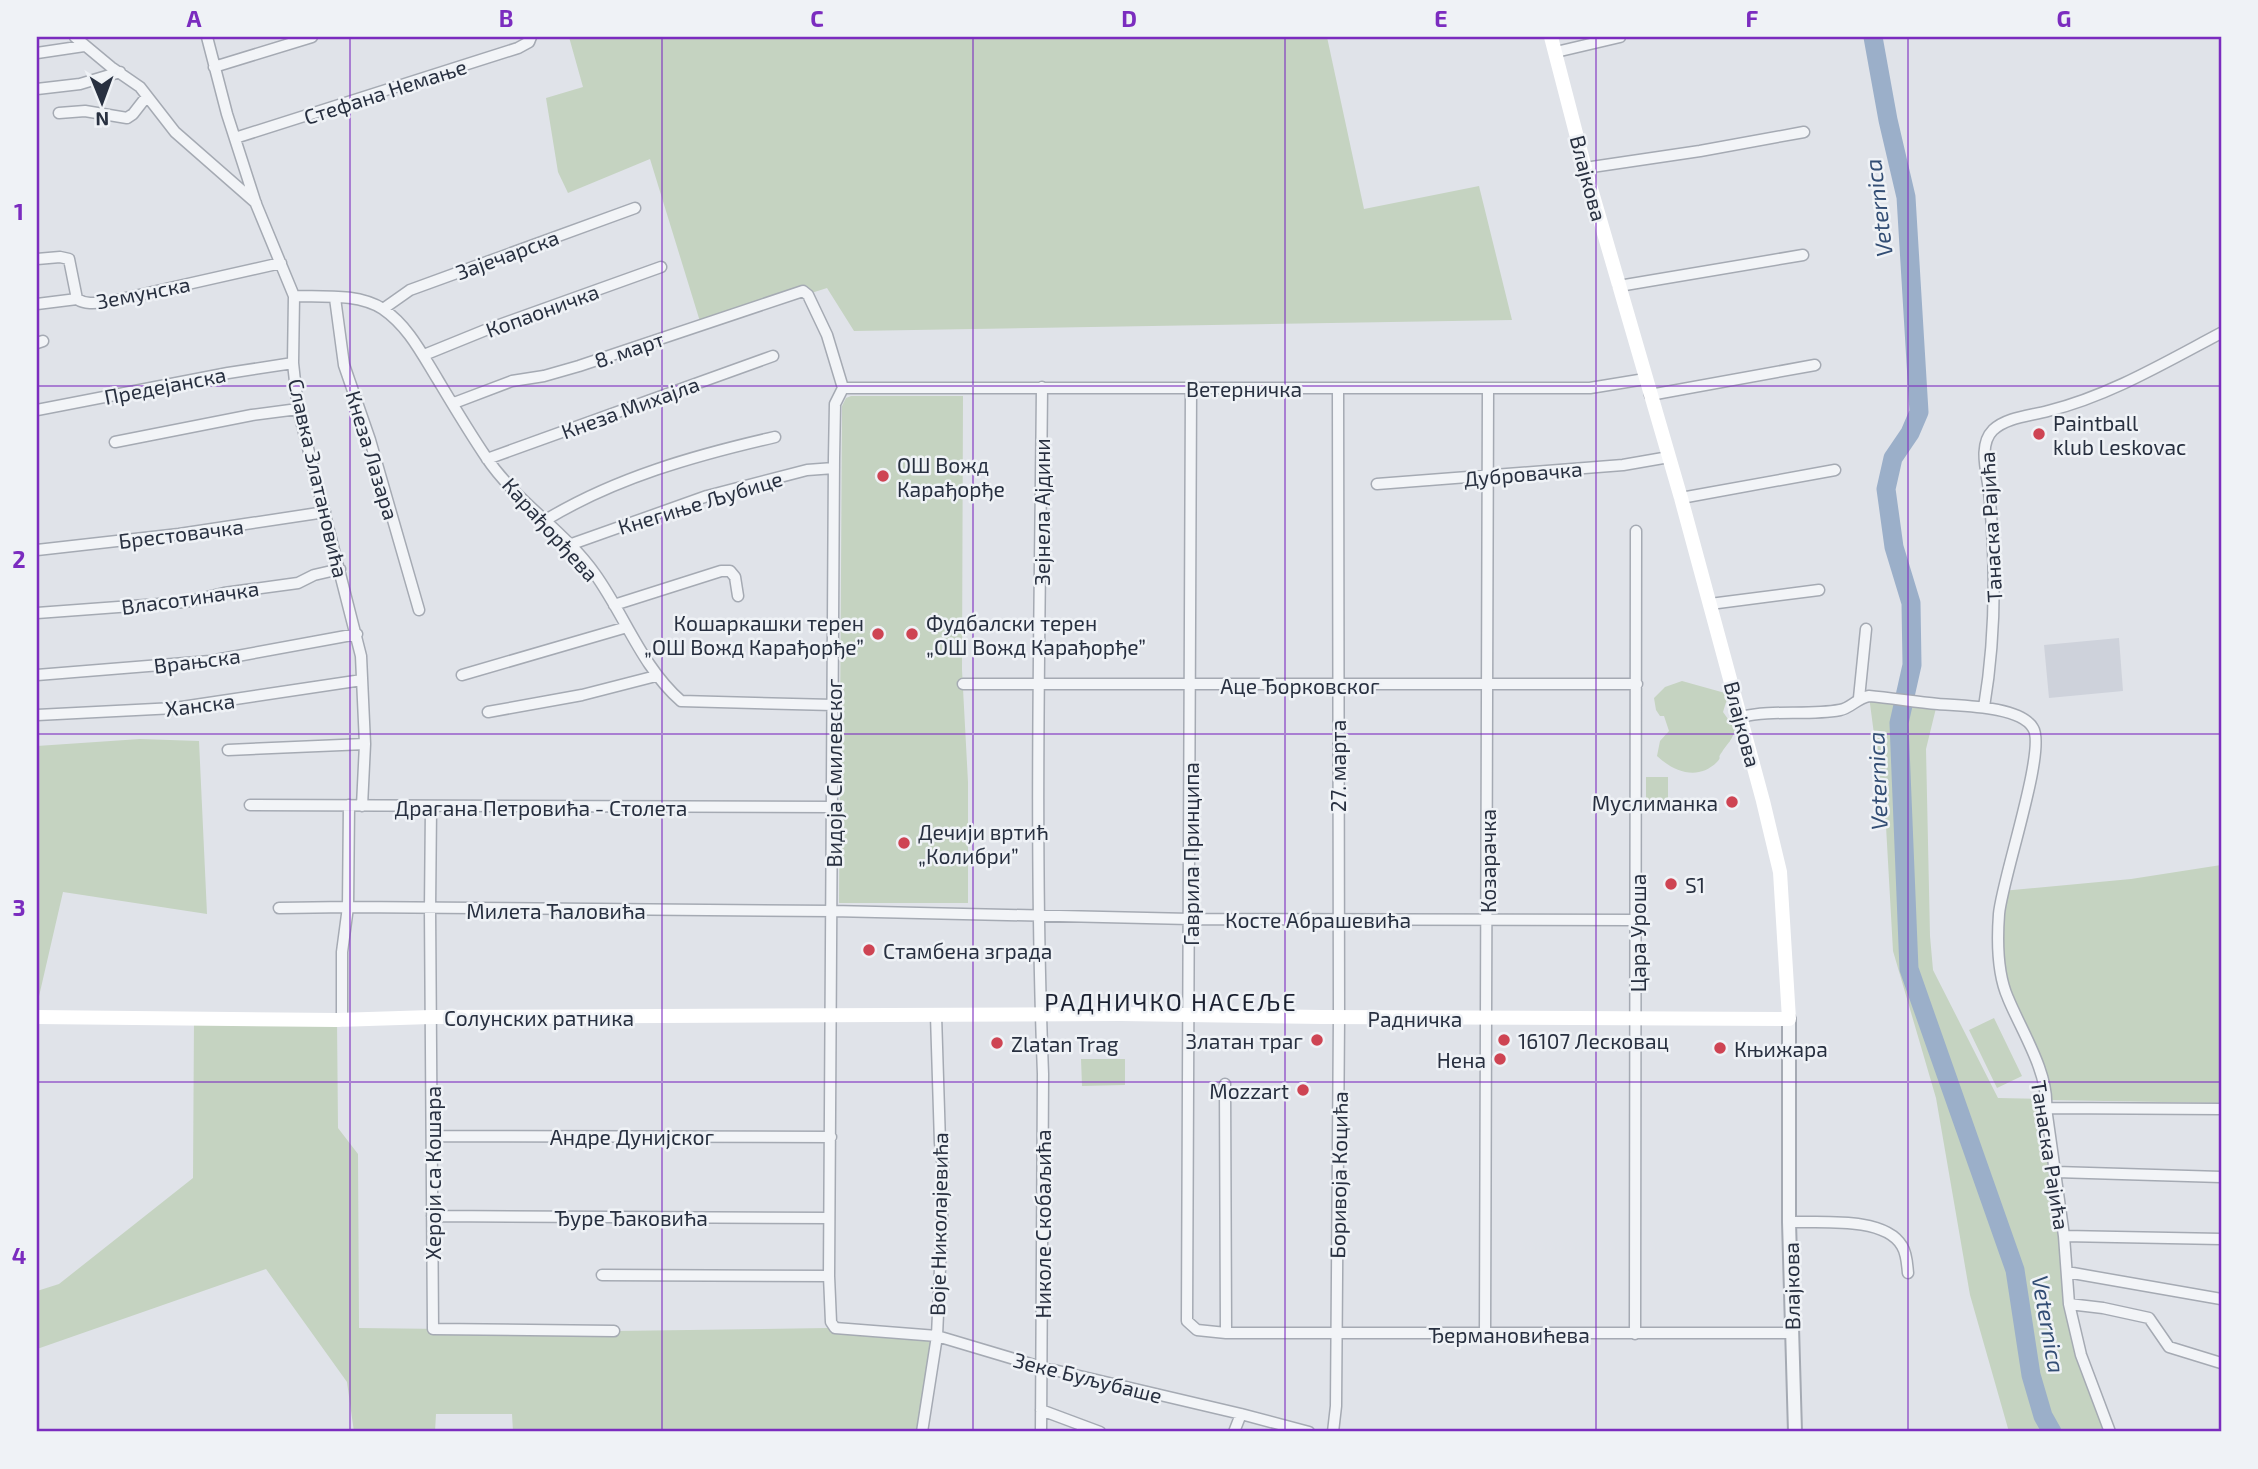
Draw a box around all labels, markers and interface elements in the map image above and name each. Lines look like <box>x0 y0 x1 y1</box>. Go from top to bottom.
text: A <box>186 4 202 32</box>
text: B <box>499 4 513 32</box>
text: C <box>810 4 824 32</box>
text: D <box>1121 4 1137 32</box>
text: E <box>1434 4 1448 32</box>
text: F <box>1746 4 1759 32</box>
text: G <box>2057 4 2071 32</box>
street label: Стефана Немање <box>300 53 470 129</box>
north arrow <box>66 66 136 136</box>
text: N <box>95 108 109 131</box>
street label: Влајкова <box>1565 132 1612 224</box>
water label: Veternica <box>1858 157 1898 259</box>
text: 1 <box>14 197 24 225</box>
street label: Зајечарска <box>452 224 562 285</box>
street label: Земунска <box>94 271 192 314</box>
street label: Копаоничка <box>482 278 602 342</box>
street label: 8. март <box>591 325 667 373</box>
street label: Предејанска <box>102 361 228 410</box>
street label: Кнеза Михајла <box>558 370 703 444</box>
street label: Славка Златановића <box>284 376 354 580</box>
street label: Ветерничка <box>1186 376 1302 401</box>
street label: Кнеза Лазара <box>341 387 405 523</box>
place label: Paintball klub Leskovac <box>2053 410 2186 459</box>
marker: Paintball klub Leskovac <box>2031 426 2047 442</box>
street label: Зејнела Ајдини <box>1029 438 1055 586</box>
street label: Танаска Рајића <box>1974 451 2007 603</box>
place label: ОШ Вожд Карађорђе <box>897 452 1005 502</box>
street label: Дубровачка <box>1463 455 1583 492</box>
street label: Кнегиње Љубице <box>615 465 786 540</box>
marker: ОШ Вожд Карађорђе <box>875 468 891 484</box>
street label: Карађорђева <box>497 472 604 587</box>
street label: Брестовачка <box>117 513 245 553</box>
text: 2 <box>12 545 26 573</box>
street label: Власотиначка <box>120 575 260 619</box>
place label: Кошаркашки терен „ОШ Вожд Карађорђе” <box>644 610 864 660</box>
place label: Фудбалски терен „ОШ Вожд Карађорђе” <box>926 610 1146 660</box>
marker: Кошаркашки терен „ОШ Вожд Карађорђе” <box>870 626 886 642</box>
marker: Фудбалски терен „ОШ Вожд Карађорђе” <box>904 626 920 642</box>
street label: Врањска <box>152 642 242 678</box>
street label: Аце Ђорковског <box>1220 673 1380 698</box>
street label: Видоја Смилевског <box>821 678 847 868</box>
street label: Влајкова <box>1719 678 1766 770</box>
street label: Ханска <box>164 687 236 721</box>
street label: 27. марта <box>1325 720 1350 812</box>
water label: Veternica <box>1861 731 1893 831</box>
street label: Гаврила Принципа <box>1178 762 1203 946</box>
place label: Муслиманка <box>1592 790 1718 816</box>
marker: Муслиманка <box>1724 794 1740 810</box>
street label: Драгана Петровића - Столета <box>395 795 687 820</box>
street label: Козарачка <box>1475 809 1500 913</box>
place label: Дечији вртић „Колибри” <box>918 819 1048 868</box>
marker: Дечији вртић „Колибри” <box>896 835 912 851</box>
place label: S1 <box>1685 872 1705 897</box>
street label: Цара Уроша <box>1625 874 1650 992</box>
marker: S1 <box>1663 876 1679 892</box>
text: 3 <box>12 893 26 921</box>
street label: Милета Ћаловића <box>466 898 646 923</box>
street label: Косте Абрашевића <box>1225 907 1411 932</box>
place label: Стамбена зграда <box>883 938 1052 963</box>
marker: Стамбена зграда <box>861 942 877 958</box>
district label: РАДНИЧКО НАСЕЉЕ <box>1044 987 1298 1016</box>
street label: Солунских ратника <box>444 1005 634 1031</box>
street label: Радничка <box>1368 1006 1462 1031</box>
place label: Златан траг <box>1185 1028 1303 1053</box>
place label: 16107 Лесковац <box>1518 1028 1669 1053</box>
place label: Zlatan Trag <box>1011 1031 1119 1056</box>
marker: Златан траг <box>1309 1032 1325 1048</box>
marker: 16107 Лесковац <box>1496 1032 1512 1048</box>
marker: Zlatan Trag <box>989 1035 1005 1051</box>
place label: Књижара <box>1734 1036 1828 1061</box>
marker: Књижара <box>1712 1040 1728 1056</box>
place label: Нена <box>1437 1047 1486 1072</box>
marker: Нена <box>1492 1051 1508 1067</box>
place label: Mozzart <box>1209 1078 1289 1103</box>
street label: Танаска Рајића <box>2026 1079 2075 1232</box>
marker: Mozzart <box>1295 1082 1311 1098</box>
street label: Хероји са Кошара <box>420 1086 446 1260</box>
street label: Боривоја Коцића <box>1324 1091 1353 1259</box>
street label: Андре Дунијског <box>550 1124 715 1150</box>
street label: Николе Скобаљића <box>1030 1130 1055 1319</box>
street label: Воје Николајевића <box>924 1132 953 1316</box>
street label: Ђуре Ђаковића <box>554 1205 708 1231</box>
text: 4 <box>12 1241 26 1269</box>
street label: Влајкова <box>1778 1242 1805 1330</box>
water label: Veternica <box>2027 1273 2071 1375</box>
street label: Ђермановићева <box>1428 1322 1590 1347</box>
street label: Зеке Буљубаше <box>1011 1346 1165 1409</box>

